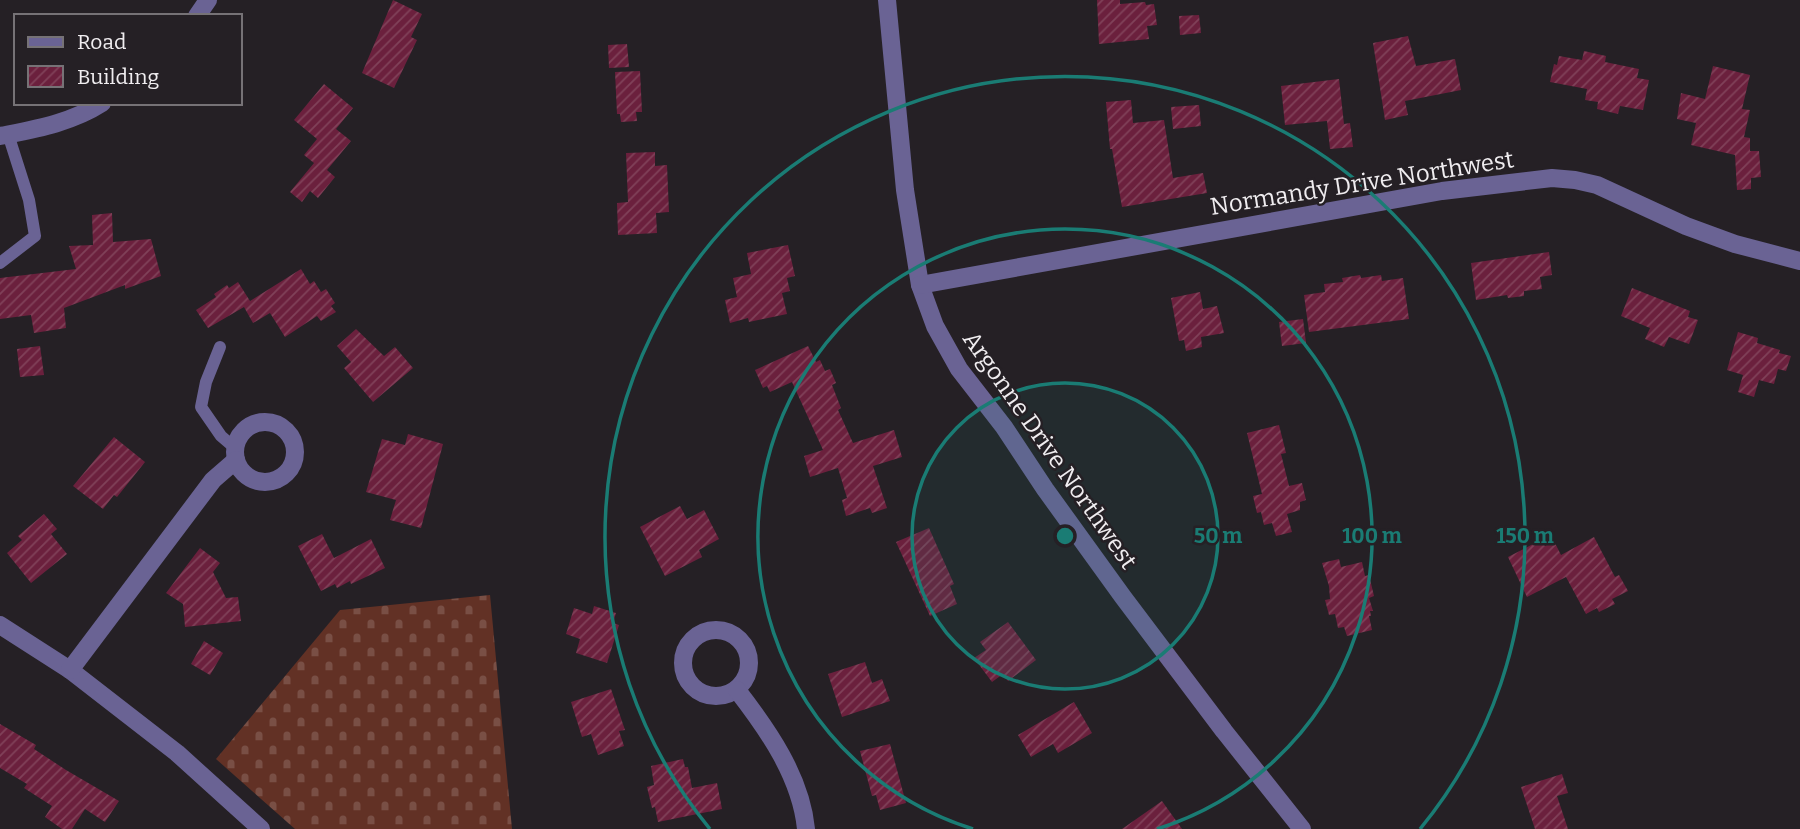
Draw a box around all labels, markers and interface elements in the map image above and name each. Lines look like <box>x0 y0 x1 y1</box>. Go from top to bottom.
legend <box>14 14 242 105</box>
text: Road <box>77 29 126 55</box>
text: Building <box>77 64 160 90</box>
street label: Normandy Drive Northwest <box>1208 145 1516 221</box>
street label: Argonne Drive Northwest <box>957 326 1143 574</box>
text: 50 m <box>1194 523 1242 549</box>
text: 100 m <box>1342 523 1402 549</box>
text: 150 m <box>1496 523 1554 549</box>
centre of rings <box>1053 524 1077 548</box>

